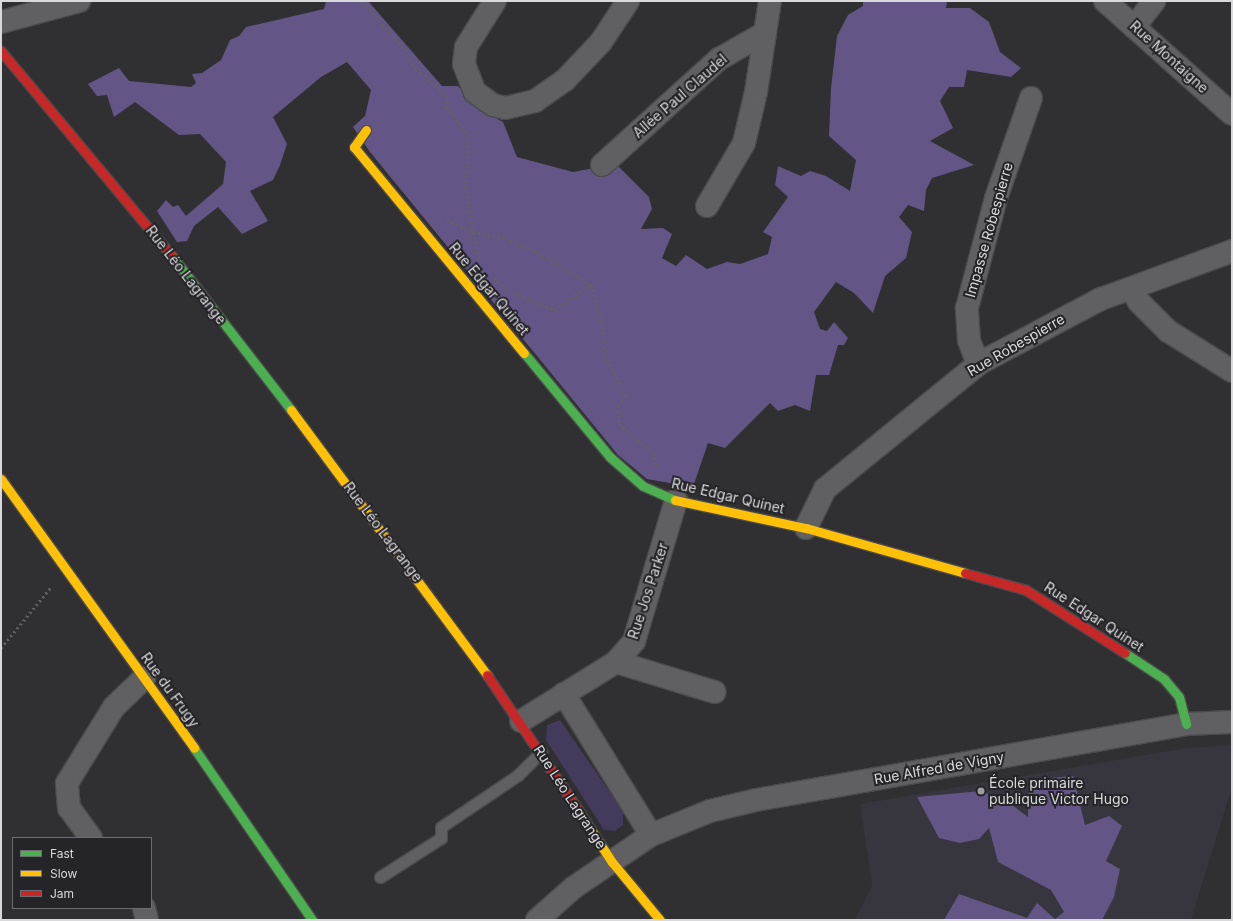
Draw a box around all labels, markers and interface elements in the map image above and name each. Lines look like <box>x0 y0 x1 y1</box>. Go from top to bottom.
street label: Rue Montaigne <box>1126 17 1212 97</box>
street label: Allée Paul Claudel <box>630 51 730 141</box>
street label: Impasse Robespierre <box>962 161 1016 299</box>
street label: Rue Léo Lagrange <box>142 222 230 328</box>
street label: Rue Edgar Quinet <box>445 239 533 339</box>
street label: Rue Robespierre <box>964 310 1068 380</box>
street label: Rue Edgar Quinet <box>670 475 786 517</box>
street label: Rue Léo Lagrange <box>340 479 426 585</box>
street label: Rue Jos Parker <box>625 541 671 641</box>
street label: Rue Edgar Quinet <box>1041 579 1147 655</box>
street label: Rue du Frugy <box>137 649 203 731</box>
street label: Rue Léo Lagrange <box>530 742 610 852</box>
street label: Rue Alfred de Vigny <box>873 748 1005 788</box>
place label: École primaire publique Victor Hugo <box>989 775 1129 808</box>
marker: École primaire publique Victor Hugo <box>976 786 986 796</box>
legend <box>12 837 152 909</box>
text: Fast <box>50 846 74 861</box>
text: Slow <box>50 866 77 881</box>
text: Jam <box>50 886 74 901</box>

